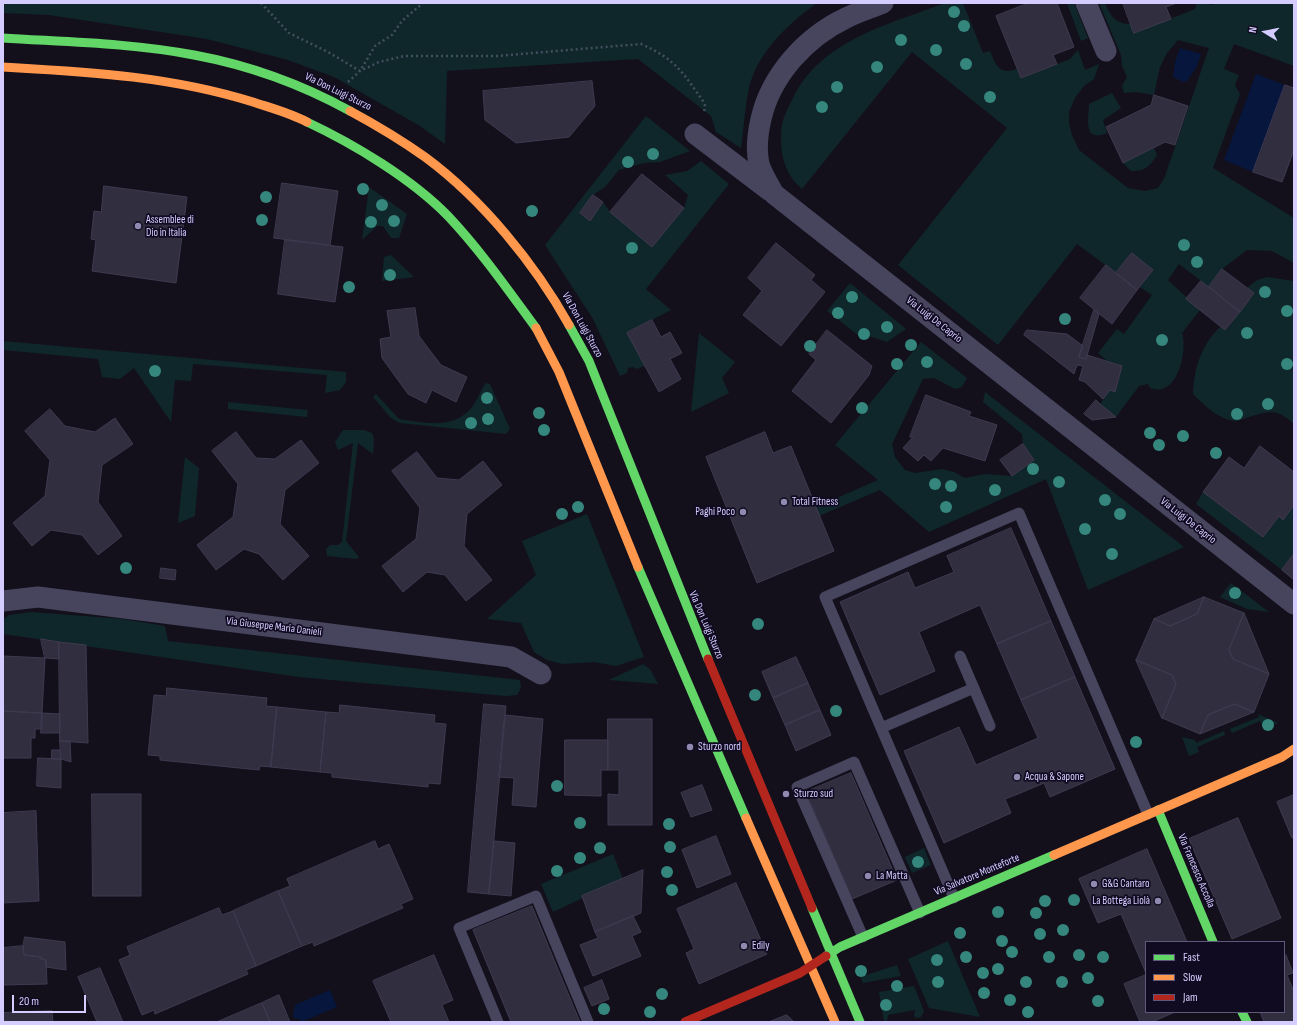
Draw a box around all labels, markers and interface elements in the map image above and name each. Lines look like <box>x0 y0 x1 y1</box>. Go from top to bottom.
north arrow <box>1245 12 1285 52</box>
text: N <box>1246 26 1260 34</box>
street label: Via Don Luigi Sturzo <box>303 70 373 114</box>
place label: Assemblee di Dio in Italia <box>146 213 194 239</box>
marker: Assemblee di Dio in Italia <box>133 221 143 231</box>
street label: Via Don Luigi Sturzo <box>559 290 605 360</box>
street label: Via Luigi De Caprio <box>903 294 965 346</box>
place label: Total Fitness <box>792 495 838 509</box>
street label: Via Luigi De Caprio <box>1157 495 1219 547</box>
marker: Total Fitness <box>779 497 789 507</box>
place label: Paghi Poco <box>695 505 735 519</box>
marker: Paghi Poco <box>738 507 748 517</box>
street label: Via Don Luigi Sturzo <box>686 589 726 661</box>
street label: Via Giuseppe Maria Danieli <box>226 615 322 639</box>
place label: Sturzo nord <box>698 740 741 754</box>
marker: Sturzo nord <box>685 742 695 752</box>
place label: Acqua & Sapone <box>1025 770 1084 784</box>
marker: Acqua & Sapone <box>1012 772 1022 782</box>
place label: Sturzo sud <box>794 787 833 801</box>
marker: Sturzo sud <box>781 789 791 799</box>
street label: Via Francesco Accolla <box>1175 832 1217 910</box>
street label: Via Salvatore Monteforte <box>932 851 1022 899</box>
place label: La Matta <box>876 869 908 883</box>
marker: La Matta <box>863 871 873 881</box>
place label: G&G Cantaro <box>1102 877 1150 891</box>
marker: G&G Cantaro <box>1089 879 1099 889</box>
place label: La Bottega Liolà <box>1092 894 1150 908</box>
marker: La Bottega Liolà <box>1153 896 1163 906</box>
place label: Edily <box>752 939 769 953</box>
marker: Edily <box>739 941 749 951</box>
legend <box>1145 941 1285 1013</box>
text: Fast <box>1183 950 1200 965</box>
text: Slow <box>1183 970 1202 985</box>
scale bar <box>14 987 88 1013</box>
text: Jam <box>1183 990 1198 1005</box>
text: 20 m <box>19 994 39 1009</box>

